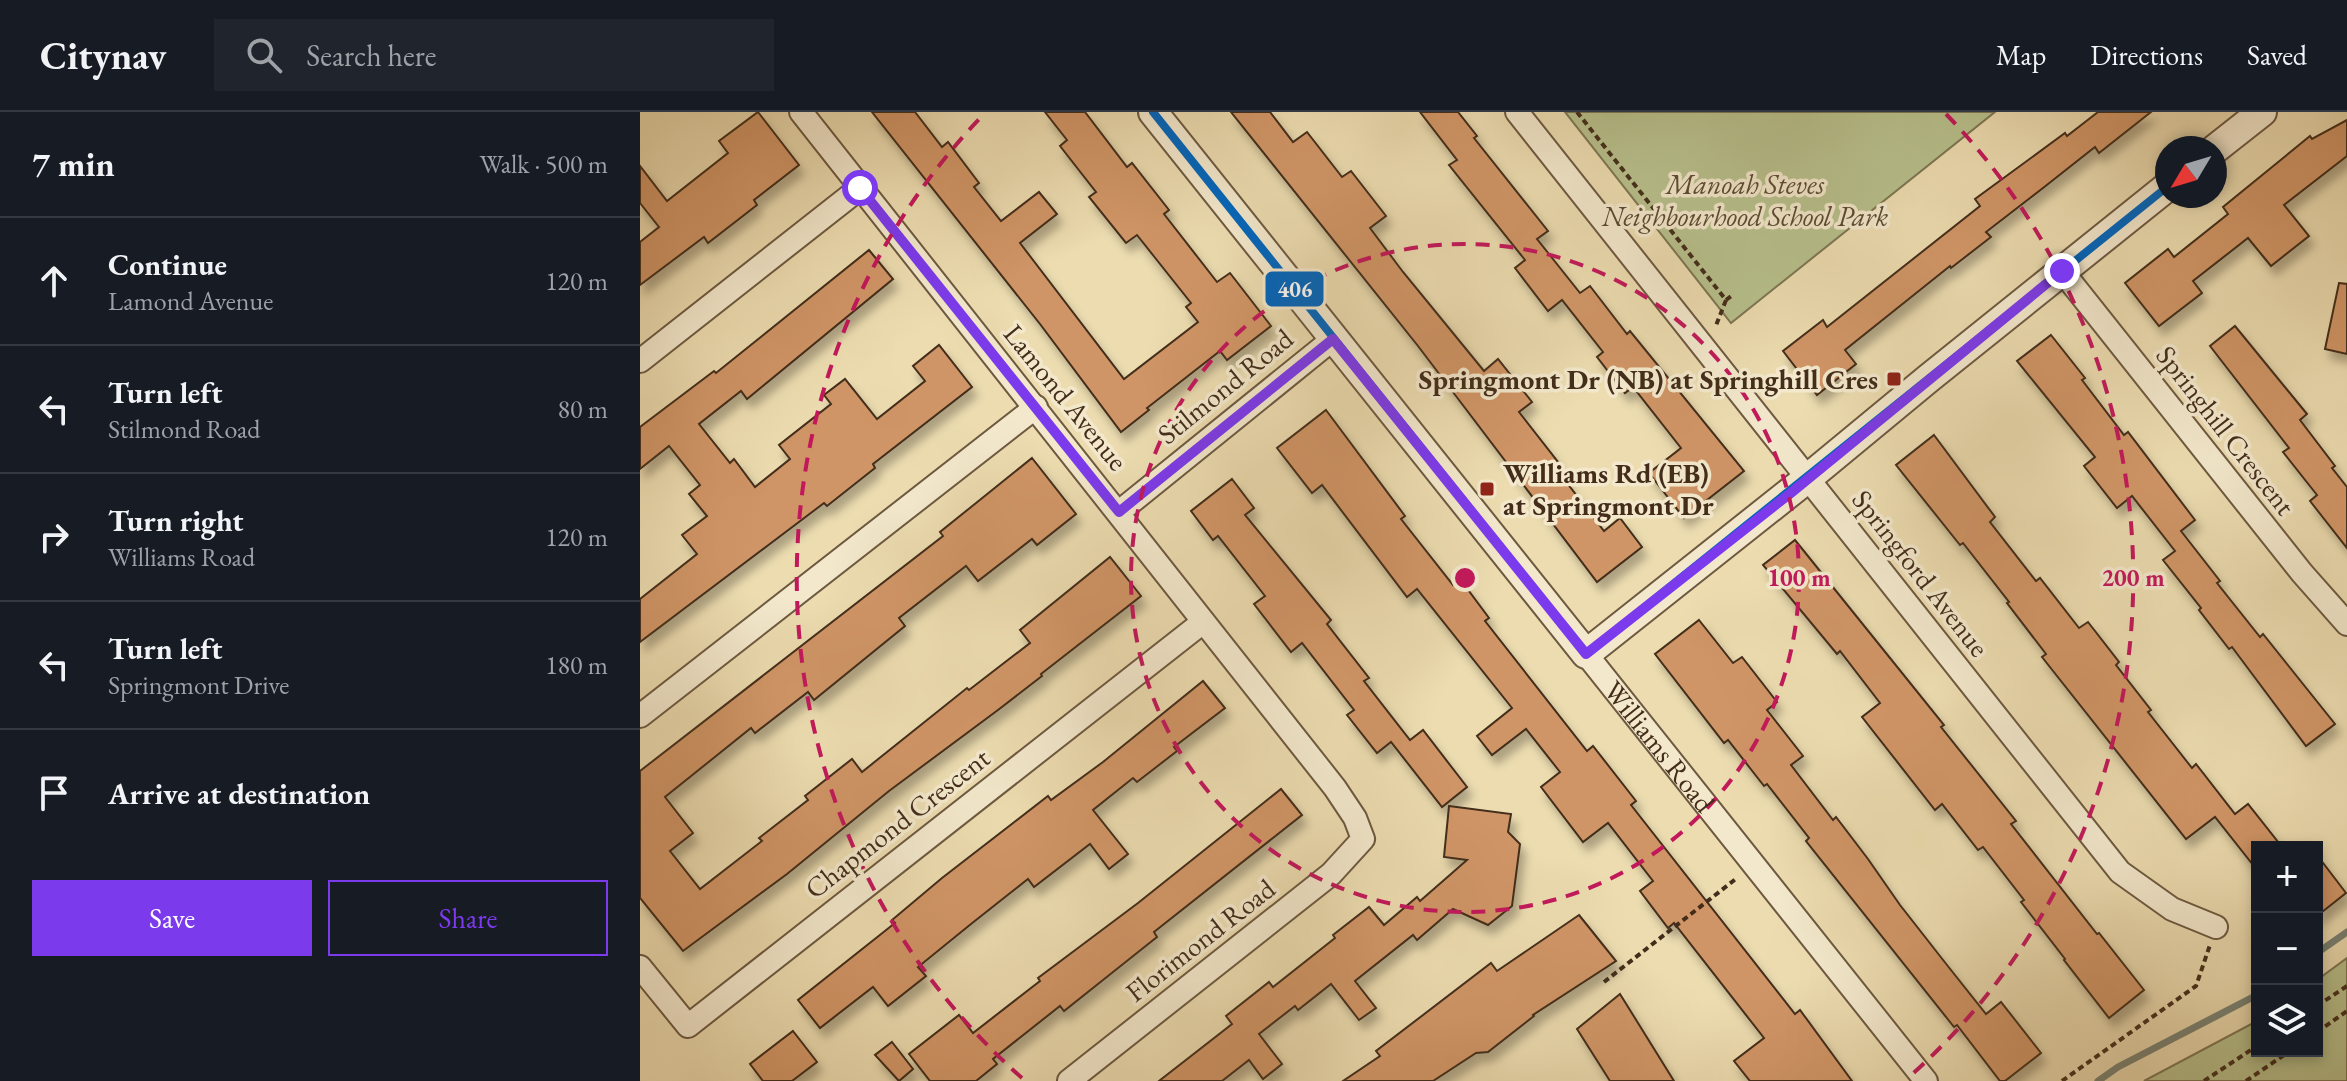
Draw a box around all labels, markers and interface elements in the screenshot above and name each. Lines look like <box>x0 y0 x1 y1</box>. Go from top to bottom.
search box <box>214 19 774 91</box>
text: Citynav <box>40 31 166 80</box>
icon: search <box>242 33 286 77</box>
text: Search here <box>306 36 436 75</box>
text: Map <box>1996 37 2046 73</box>
text: Directions <box>2090 37 2203 73</box>
text: Saved <box>2247 37 2307 73</box>
north arrow <box>2155 136 2227 208</box>
text: 7 min <box>32 142 115 186</box>
text: Walk · 500 m <box>480 147 608 181</box>
park label: Manoah Steves Neighbourhood School Park <box>1601 166 1889 234</box>
route start <box>842 170 878 206</box>
text: Continue <box>108 245 227 284</box>
route end <box>2044 253 2080 289</box>
icon: ahead <box>32 259 76 303</box>
text: 120 m <box>545 264 608 298</box>
line badge: 406 <box>1264 270 1325 308</box>
text: 406 <box>1278 275 1313 304</box>
text: Lamond Avenue <box>108 284 273 318</box>
street label: Lamond Avenue <box>996 316 1136 478</box>
street label: Stilmond Road <box>1150 320 1301 452</box>
street label: Springhill Crescent <box>2149 338 2304 522</box>
place label: Springmont Dr (NB) at Springhill Cres <box>1419 361 1878 397</box>
marker: Springmont Dr (NB) at Springhill Cres <box>1885 370 1903 388</box>
text: Turn left <box>108 373 222 412</box>
icon: left <box>32 387 76 431</box>
text: 80 m <box>558 392 608 426</box>
text: Stilmond Road <box>108 412 260 446</box>
place label: Williams Rd (EB) at Springmont Dr <box>1503 455 1714 523</box>
marker: Williams Rd (EB) at Springmont Dr <box>1478 480 1496 498</box>
street label: Springford Avenue <box>1845 482 1997 664</box>
text: Turn right <box>108 501 244 540</box>
icon: right <box>32 515 76 559</box>
text: 120 m <box>545 520 608 554</box>
text: Williams Road <box>108 540 255 574</box>
text: 100 m <box>1767 562 1831 593</box>
text: 200 m <box>2101 562 2165 593</box>
centre of rings <box>1451 564 1479 592</box>
text: Turn left <box>108 629 222 668</box>
icon: left <box>32 643 76 687</box>
text: 180 m <box>545 648 608 682</box>
text: Springmont Drive <box>108 668 289 702</box>
street label: Williams Road <box>1596 673 1723 820</box>
street label: Chapmond Crescent <box>797 740 997 906</box>
icon: arrive <box>32 771 76 815</box>
text: Arrive at destination <box>108 774 370 813</box>
map controls <box>2251 841 2323 1057</box>
button: + <box>2251 841 2323 913</box>
street label: Florimond Road <box>1118 870 1283 1010</box>
button: Save <box>32 880 312 956</box>
button: Share <box>328 880 608 956</box>
button: − <box>2251 913 2323 985</box>
button: layers <box>2251 985 2323 1057</box>

